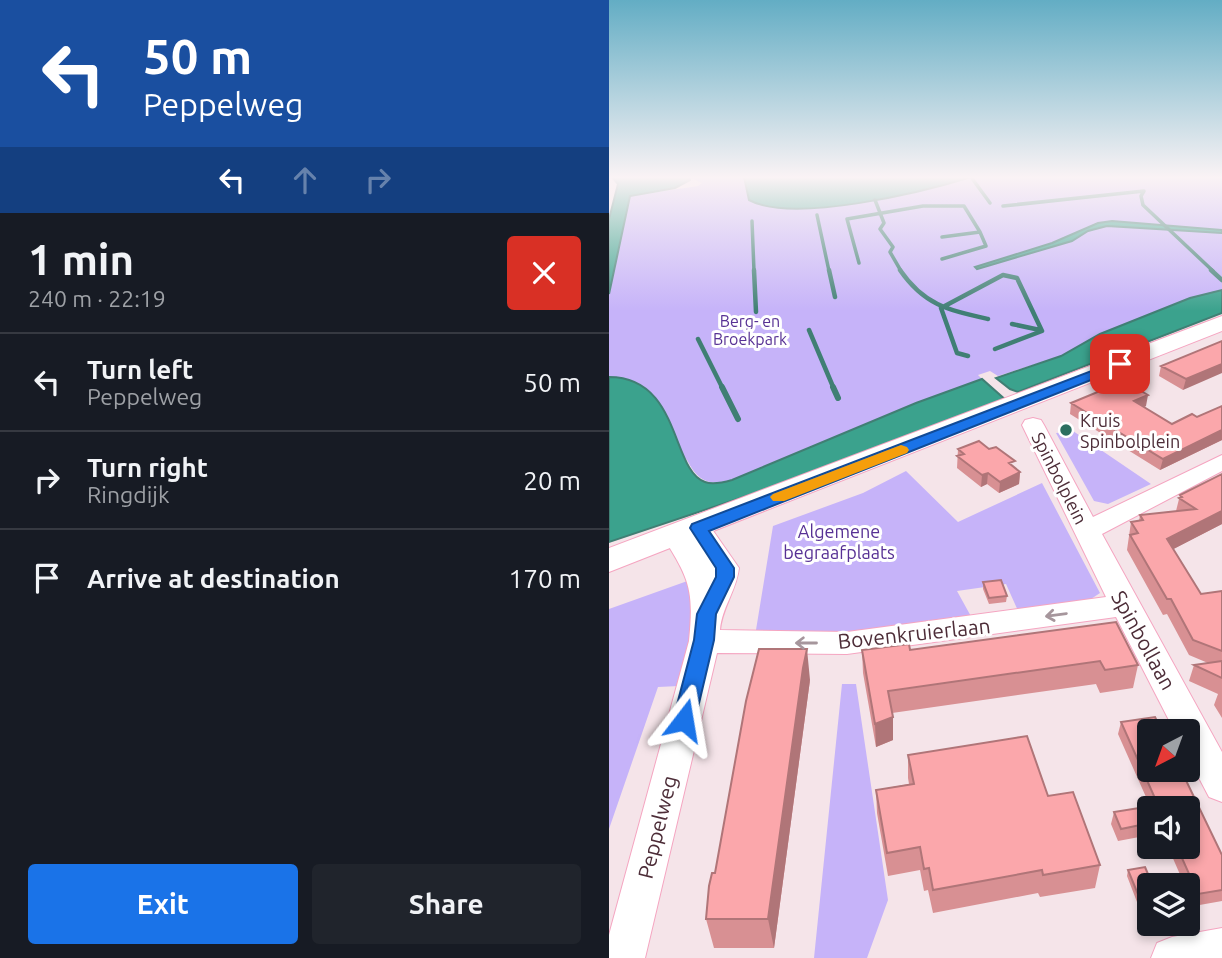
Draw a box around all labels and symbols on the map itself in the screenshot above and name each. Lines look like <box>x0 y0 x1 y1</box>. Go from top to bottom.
park label: Berg- en Broekpark <box>713 312 787 348</box>
pin <box>1090 334 1150 394</box>
place label: Kruis Spinbolplein <box>1080 410 1180 451</box>
marker: Kruis Spinbolplein <box>1058 422 1074 438</box>
street label: Spinbolplein <box>1028 429 1092 527</box>
park label: Algemene begraafplaats <box>783 521 895 562</box>
street label: Spinbollaan <box>1107 586 1181 694</box>
one-way arrow <box>1046 609 1068 622</box>
street label: Bovenkruierlaan <box>836 613 992 653</box>
one-way arrow <box>795 636 818 650</box>
position arrow <box>647 683 721 757</box>
north arrow <box>1137 719 1201 782</box>
street label: Peppelweg <box>633 773 681 881</box>

